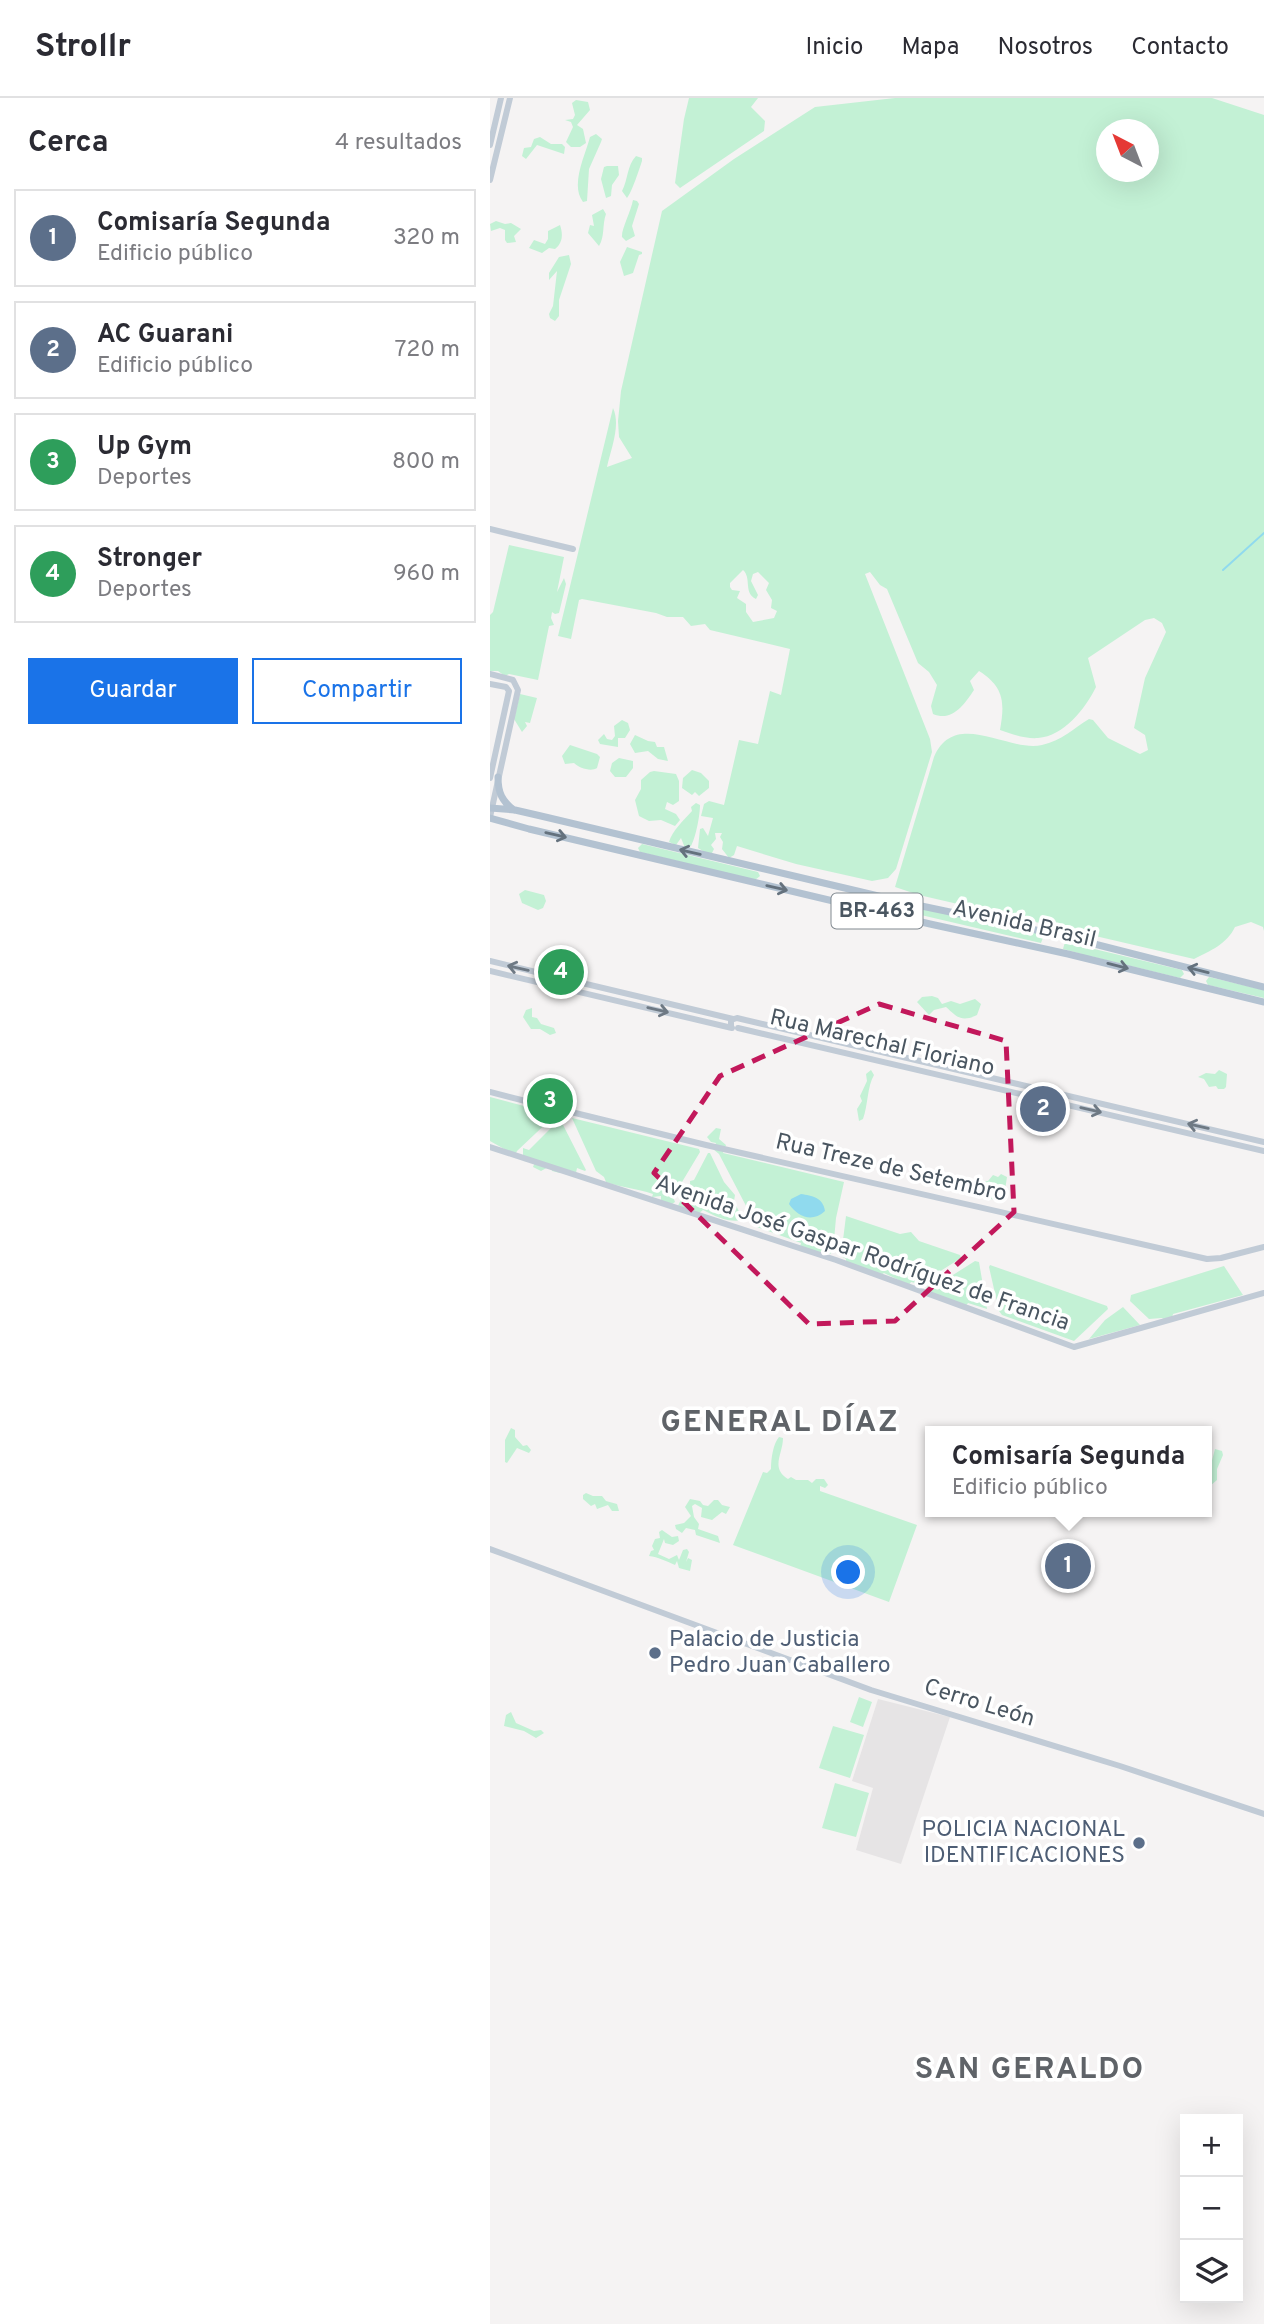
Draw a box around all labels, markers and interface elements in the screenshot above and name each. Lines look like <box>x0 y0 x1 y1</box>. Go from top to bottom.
text: Strollr <box>35 27 131 69</box>
text: Inicio <box>806 33 863 63</box>
text: Mapa <box>901 33 960 63</box>
text: Nosotros <box>998 33 1093 63</box>
text: Contacto <box>1131 33 1229 63</box>
north arrow <box>1096 119 1159 182</box>
text: Cerca <box>28 125 108 162</box>
text: 4 resultados <box>335 129 462 158</box>
text: Comisaría Segunda <box>97 207 330 240</box>
text: 1 <box>48 224 58 253</box>
text: 320 m <box>393 224 460 253</box>
text: Edificio público <box>97 240 253 269</box>
text: AC Guarani <box>97 319 233 352</box>
text: 2 <box>46 336 60 365</box>
text: 720 m <box>395 336 460 365</box>
text: Edificio público <box>97 352 253 381</box>
text: Up Gym <box>97 431 192 464</box>
text: 3 <box>46 448 60 477</box>
text: 800 m <box>392 448 460 477</box>
text: Deportes <box>97 464 192 493</box>
text: Stronger <box>97 543 202 576</box>
text: 4 <box>46 560 60 589</box>
text: 960 m <box>393 560 460 589</box>
text: Deportes <box>97 576 192 605</box>
button: Guardar <box>28 658 238 724</box>
button: Compartir <box>252 658 462 724</box>
one-way arrow <box>544 829 567 842</box>
one-way arrow <box>679 845 702 858</box>
one-way arrow <box>765 881 788 895</box>
road number: BR-463 <box>832 894 922 928</box>
street label: Avenida Brasil <box>949 894 1099 956</box>
pin: 4 <box>538 946 584 998</box>
one-way arrow <box>1106 960 1129 973</box>
one-way arrow <box>507 961 530 974</box>
one-way arrow <box>1187 963 1210 976</box>
one-way arrow <box>646 1004 669 1017</box>
street label: Rua Marechal Floriano <box>767 1004 997 1084</box>
pin: 3 <box>527 1075 573 1127</box>
pin: 2 <box>1020 1083 1066 1135</box>
one-way arrow <box>1079 1104 1102 1118</box>
one-way arrow <box>1187 1119 1209 1132</box>
street label: Rua Treze de Setembro <box>773 1128 1009 1210</box>
street label: Avenida José Gaspar Rodríguez de Francia <box>651 1169 1073 1339</box>
district label: GENERAL DÍAZ <box>661 1403 899 1442</box>
popup <box>925 1426 1212 1517</box>
text: Comisaría Segunda <box>952 1441 1185 1474</box>
text: Edificio público <box>952 1474 1108 1503</box>
pin: 1 <box>1045 1540 1091 1592</box>
your location <box>831 1555 865 1589</box>
place label: Palacio de Justicia Pedro Juan Caballero <box>669 1626 891 1681</box>
marker: Palacio de Justicia Pedro Juan Caballero <box>647 1645 663 1661</box>
street label: Cerro León <box>920 1673 1038 1735</box>
place label: POLICIA NACIONAL IDENTIFICACIONES <box>922 1816 1125 1871</box>
marker: POLICIA NACIONAL IDENTIFICACIONES <box>1131 1835 1147 1851</box>
district label: SAN GERALDO <box>915 2052 1145 2089</box>
map controls <box>1180 2114 1243 2303</box>
button: + <box>1180 2114 1243 2177</box>
button: − <box>1180 2177 1243 2240</box>
button: layers <box>1180 2240 1243 2303</box>

